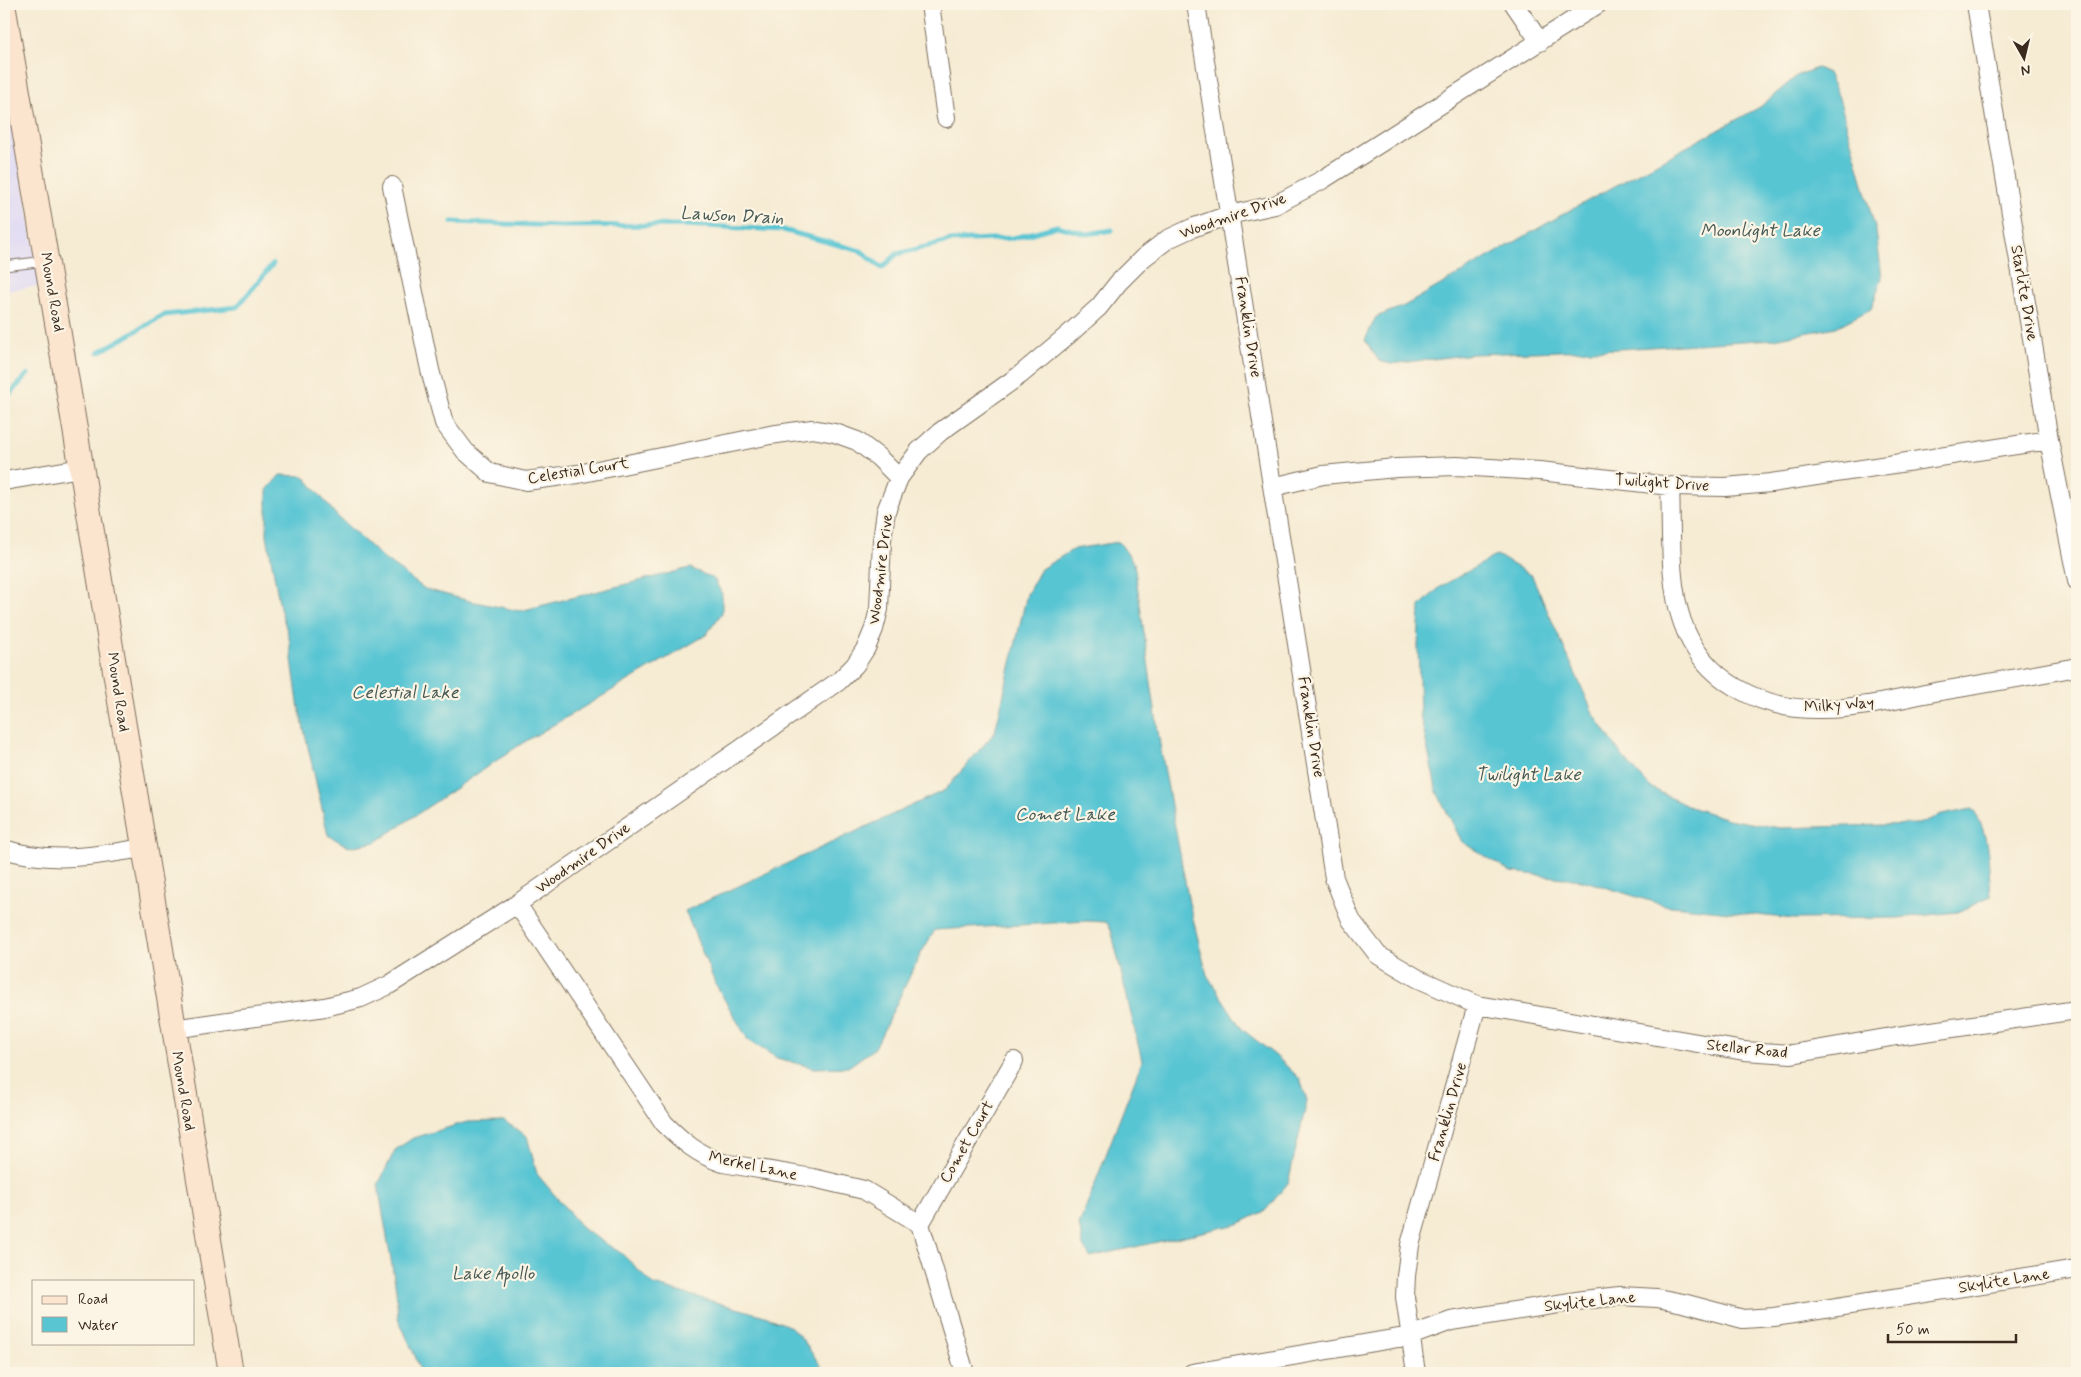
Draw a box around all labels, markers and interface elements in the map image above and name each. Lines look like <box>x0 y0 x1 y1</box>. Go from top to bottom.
north arrow <box>1998 32 2048 82</box>
text: N <box>2020 60 2032 79</box>
street label: Woodmire Drive <box>1177 188 1290 244</box>
water label: Lawson Drain <box>680 201 784 231</box>
water label: Moonlight Lake <box>1700 219 1821 243</box>
street label: Starlite Drive <box>2005 243 2043 343</box>
street label: Mound Road <box>35 251 69 333</box>
street label: Franklin Drive <box>1230 275 1266 379</box>
street label: Celestial Court <box>526 453 630 489</box>
street label: Twilight Drive <box>1614 469 1710 497</box>
street label: Woodmire Drive <box>864 512 898 626</box>
street label: Mound Road <box>101 651 135 733</box>
street label: Franklin Drive <box>1293 675 1329 779</box>
water label: Celestial Lake <box>351 681 460 705</box>
street label: Milky Way <box>1803 692 1875 718</box>
water label: Twilight Lake <box>1475 763 1582 787</box>
water label: Comet Lake <box>1015 803 1116 827</box>
street label: Woodmire Drive <box>531 817 635 899</box>
street label: Stellar Road <box>1705 1034 1789 1064</box>
street label: Mound Road <box>166 1050 200 1132</box>
street label: Franklin Drive <box>1424 1060 1472 1164</box>
street label: Comet Court <box>935 1097 999 1187</box>
street label: Merkel Lane <box>707 1146 799 1186</box>
water label: Lake Apollo <box>452 1262 535 1288</box>
street label: Skylite Lane <box>1957 1263 2052 1299</box>
legend <box>32 1280 195 1344</box>
street label: Skylite Lane <box>1543 1287 1637 1317</box>
text: Road <box>78 1290 108 1310</box>
scale bar <box>1888 1312 2016 1344</box>
text: Water <box>78 1316 118 1336</box>
text: 50 m <box>1896 1320 1930 1340</box>

